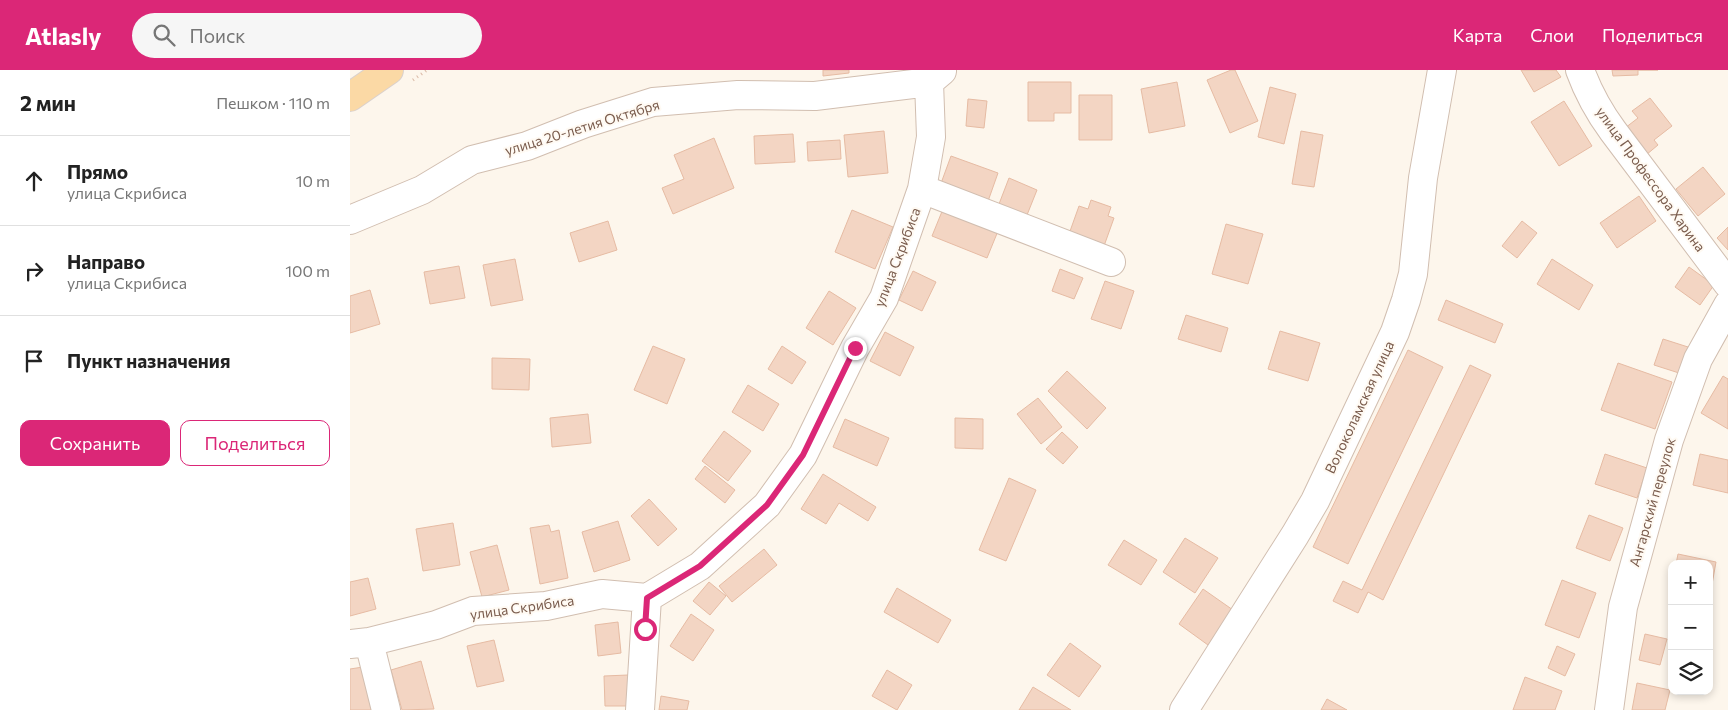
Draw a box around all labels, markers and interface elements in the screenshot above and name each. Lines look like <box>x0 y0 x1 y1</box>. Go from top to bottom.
search box <box>132 13 482 58</box>
text: Atlasly <box>25 21 102 50</box>
icon: search <box>150 21 178 49</box>
text: Поиск <box>190 24 246 47</box>
text: Карта <box>1453 24 1502 46</box>
text: Слои <box>1530 24 1574 46</box>
text: Поделиться <box>1602 24 1703 46</box>
text: 2 мин <box>20 90 76 115</box>
text: Пешком · 110 m <box>216 93 330 112</box>
street label: улица 20-летия Октября <box>503 95 661 159</box>
street label: улица Профессора Харина <box>1593 103 1709 255</box>
text: Прямо <box>67 160 128 183</box>
icon: ahead <box>20 167 48 195</box>
text: 10 m <box>296 171 330 190</box>
text: улица Скрибиса <box>67 183 187 202</box>
street label: улица Скрибиса <box>870 205 924 309</box>
text: Направо <box>67 250 145 273</box>
icon: right <box>20 257 48 285</box>
text: 100 m <box>285 261 330 280</box>
text: улица Скрибиса <box>67 273 187 292</box>
route end <box>844 337 867 360</box>
street label: Волоколамская улица <box>1321 338 1397 476</box>
icon: arrive <box>20 347 48 375</box>
text: Пункт назначения <box>67 349 230 372</box>
button: Сохранить <box>20 420 170 466</box>
button: Поделиться <box>180 420 330 466</box>
street label: Ангарский переулок <box>1625 435 1679 569</box>
map controls <box>1668 560 1713 695</box>
button: + <box>1668 560 1713 605</box>
street label: улица Скрибиса <box>469 591 575 623</box>
button: − <box>1668 605 1713 650</box>
route start <box>634 618 657 641</box>
button: layers <box>1668 650 1713 695</box>

